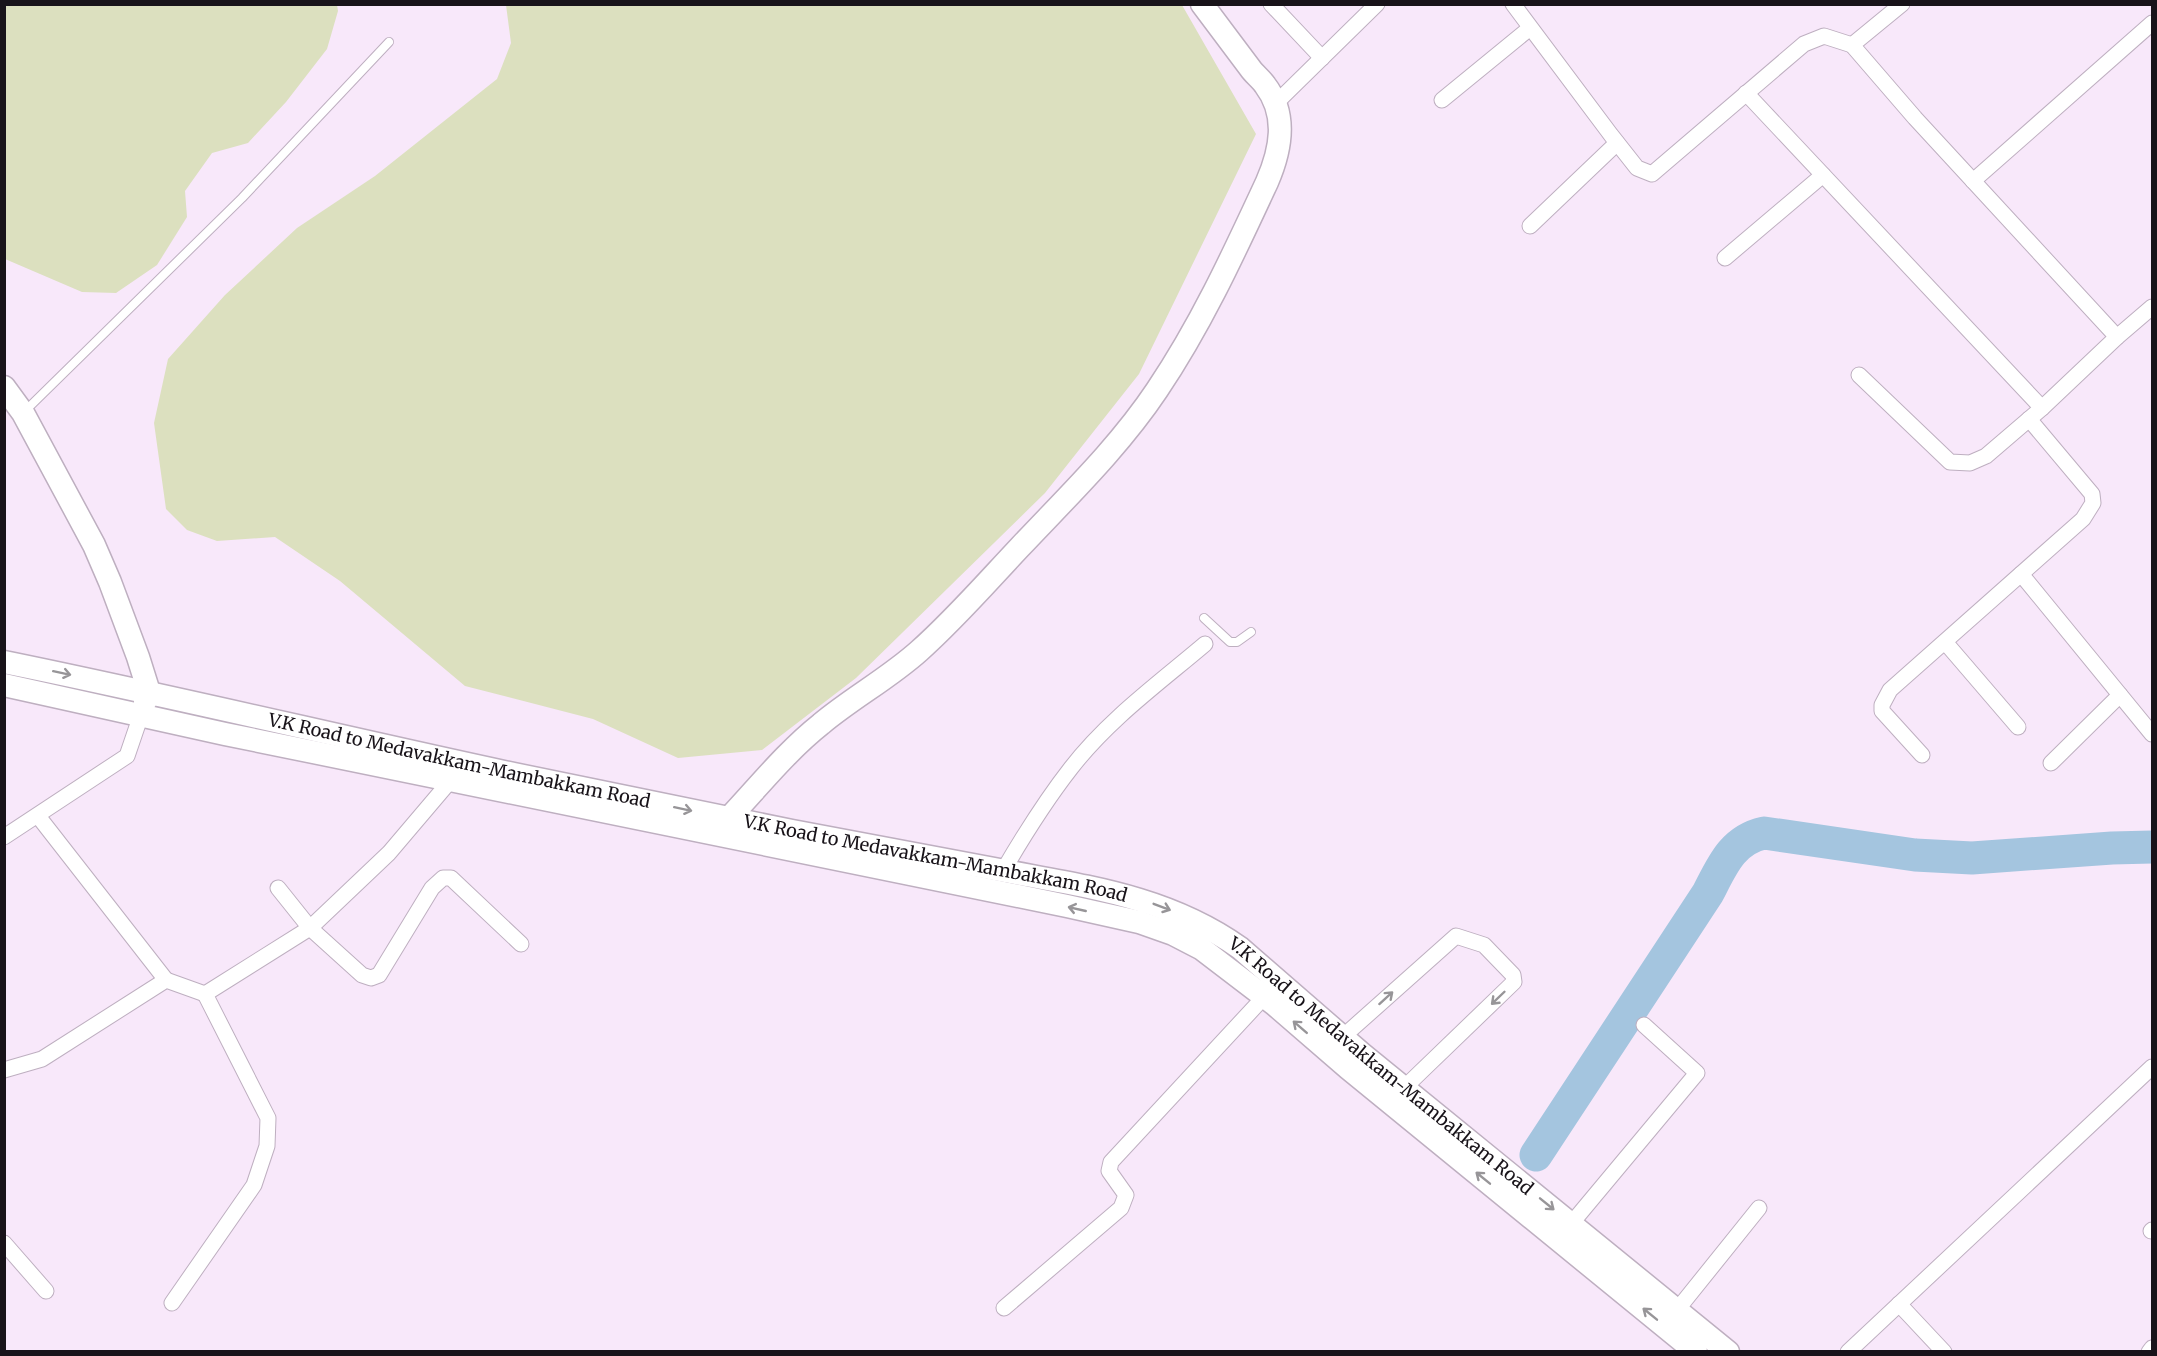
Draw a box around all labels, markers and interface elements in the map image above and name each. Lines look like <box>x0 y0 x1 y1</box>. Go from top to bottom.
one-way arrow <box>52 668 71 680</box>
street label: V.K Road to Medavakkam-Mambakkam Road <box>265 708 653 813</box>
one-way arrow <box>674 803 693 815</box>
street label: V.K Road to Medavakkam-Mambakkam Road <box>741 809 1130 907</box>
one-way arrow <box>1067 902 1086 914</box>
one-way arrow <box>1152 902 1171 913</box>
street label: V.K Road to Medavakkam-Mambakkam Road <box>1224 931 1538 1200</box>
one-way arrow <box>1378 991 1393 1005</box>
one-way arrow <box>1490 991 1505 1006</box>
one-way arrow <box>1293 1020 1308 1034</box>
one-way arrow <box>1476 1171 1491 1185</box>
one-way arrow <box>1539 1198 1555 1211</box>
one-way arrow <box>1643 1308 1659 1321</box>

